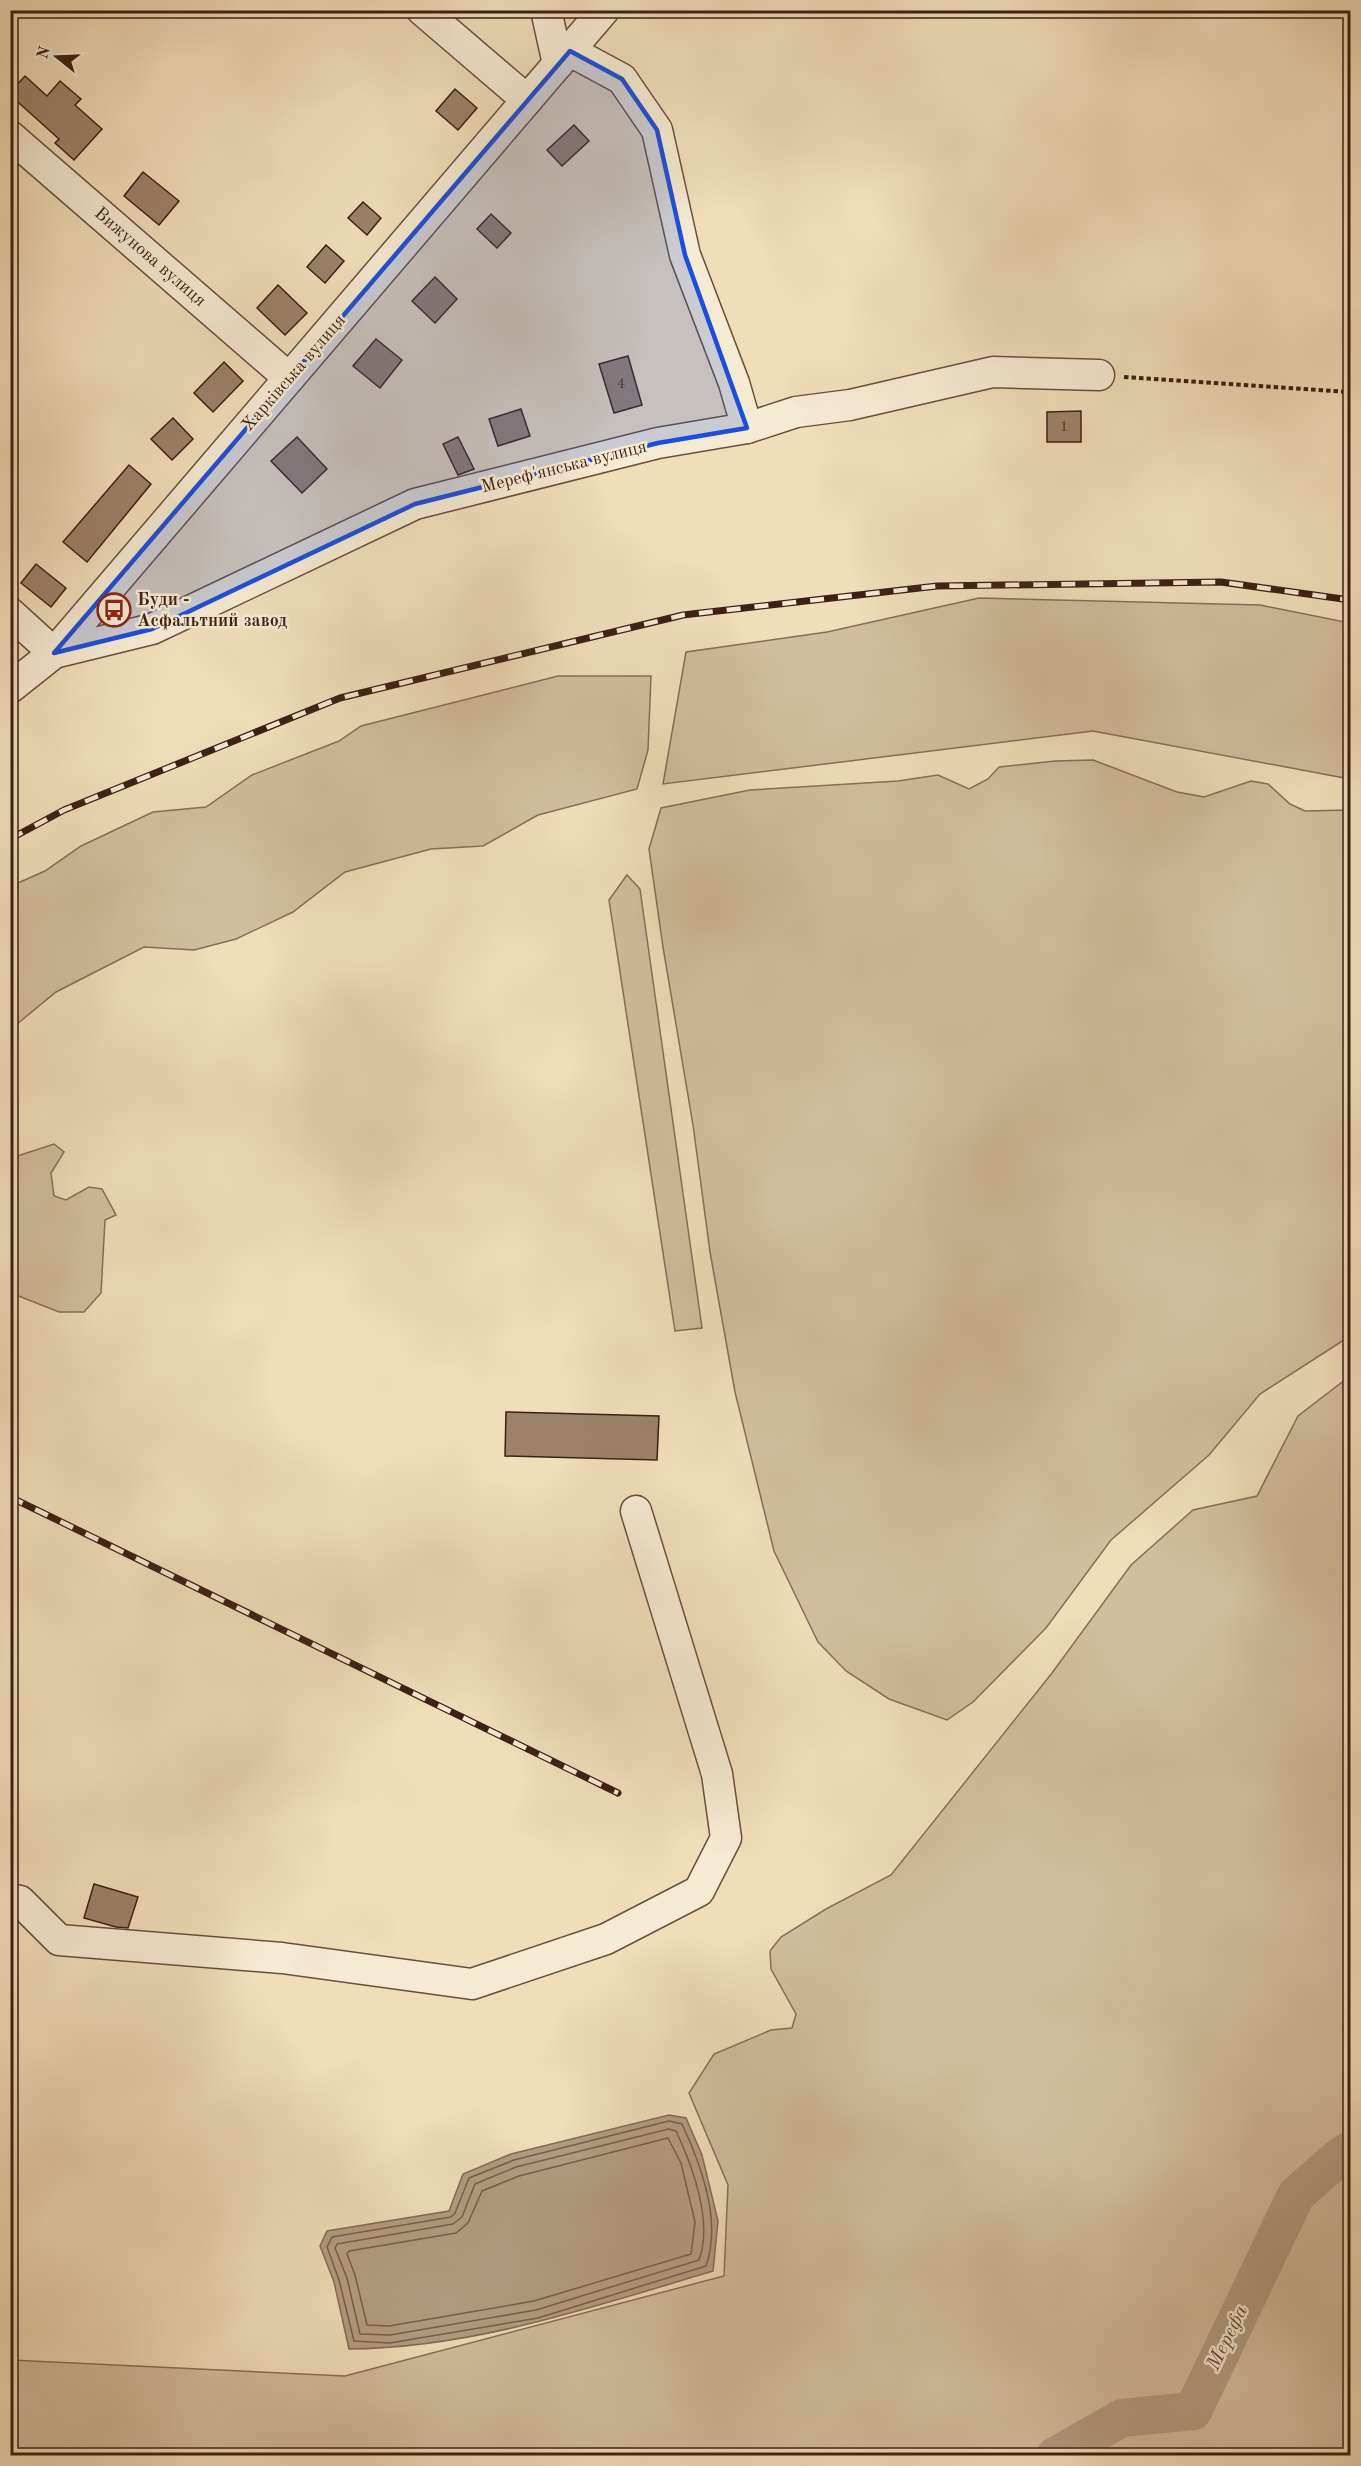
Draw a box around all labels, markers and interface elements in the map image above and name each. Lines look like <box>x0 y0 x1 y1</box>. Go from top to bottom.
north arrow <box>27 27 87 87</box>
text: N <box>35 44 54 61</box>
street label: Вижунова вулиця <box>91 204 209 310</box>
street label: Харківська вулиця <box>239 311 349 435</box>
house number: 4 <box>617 377 625 392</box>
house number: 1 <box>1060 420 1068 435</box>
street label: Мереф'янська вулиця <box>479 438 649 497</box>
place label: Буди - Асфальтний завод <box>137 591 287 631</box>
bus stop icon: Буди - Асфальтний завод <box>96 592 132 628</box>
water label: Мерефа <box>1203 2302 1252 2374</box>

